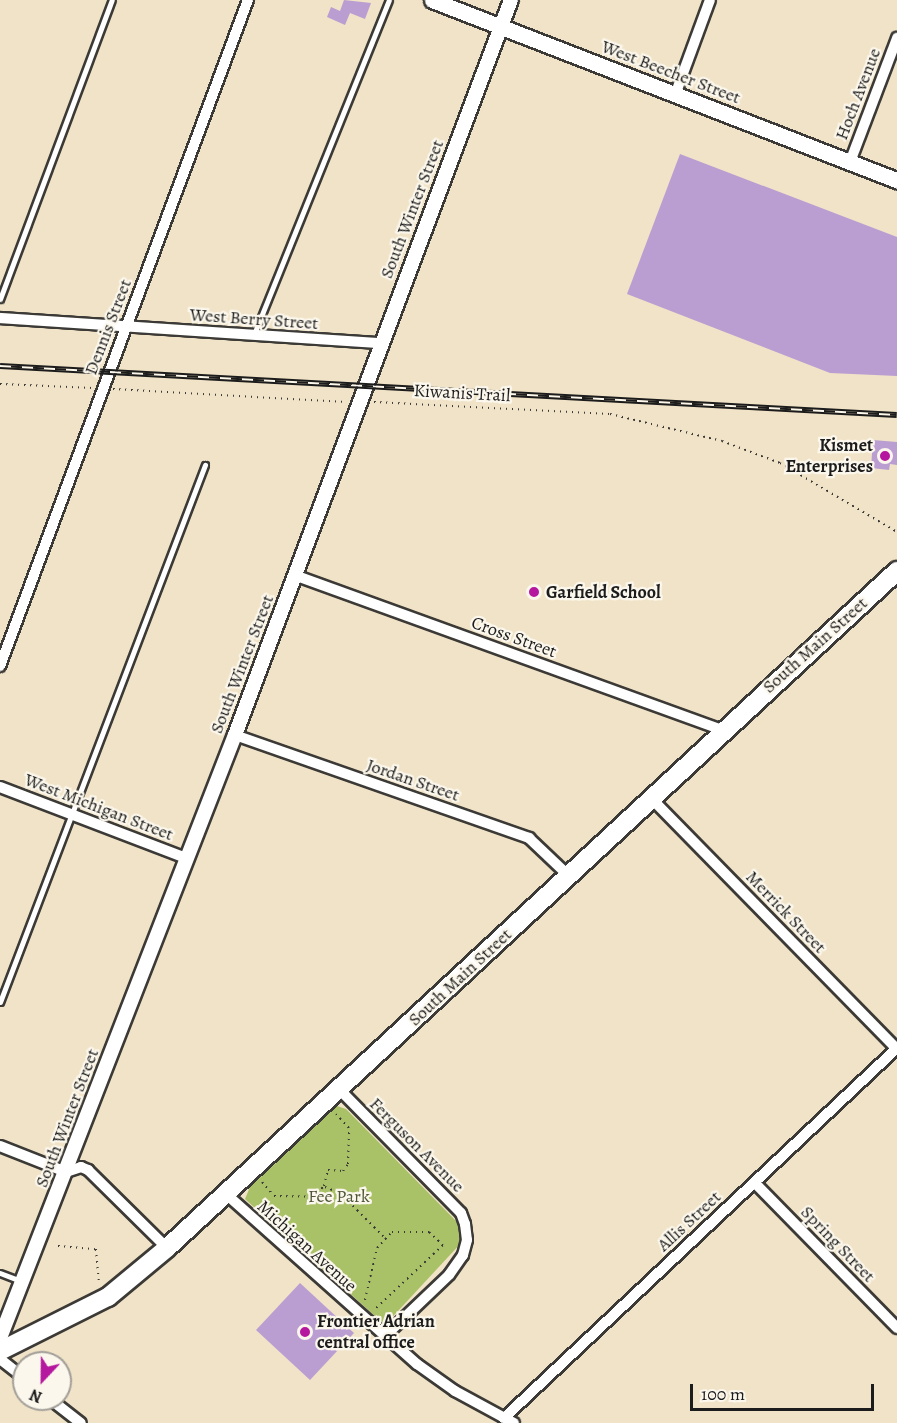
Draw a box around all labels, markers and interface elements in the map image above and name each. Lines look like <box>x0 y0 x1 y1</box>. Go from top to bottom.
street label: West Beecher Street <box>599 36 743 108</box>
street label: Hoch Avenue <box>831 45 885 143</box>
street label: South Winter Street <box>376 137 448 281</box>
street label: Dennis Street <box>80 276 136 378</box>
street label: West Berry Street <box>189 304 319 334</box>
street label: Kiwanis Trail <box>413 380 511 406</box>
place label: Kismet Enterprises <box>786 435 873 478</box>
marker: Kismet Enterprises <box>878 449 892 463</box>
place label: Garfield School <box>546 581 661 603</box>
marker: Garfield School <box>527 585 541 599</box>
street label: South Winter Street <box>206 592 278 736</box>
street label: South Main Street <box>758 592 872 698</box>
street label: Cross Street <box>469 612 559 662</box>
street label: Jordan Street <box>364 754 462 806</box>
street label: West Michigan Street <box>22 769 176 845</box>
street label: Merrick Street <box>741 866 831 958</box>
street label: South Main Street <box>404 924 516 1030</box>
street label: South Winter Street <box>31 1046 103 1190</box>
street label: Ferguson Avenue <box>365 1093 469 1197</box>
park label: Fee Park <box>308 1185 370 1207</box>
street label: Allis Street <box>653 1186 725 1256</box>
street label: Michigan Avenue <box>253 1196 361 1296</box>
street label: Spring Street <box>796 1201 880 1287</box>
place label: Frontier Adrian central office <box>317 1311 435 1354</box>
marker: Frontier Adrian central office <box>298 1325 312 1339</box>
north arrow <box>12 1351 72 1411</box>
scale bar <box>693 1372 878 1410</box>
text: 100 m <box>701 1382 745 1406</box>
text: N <box>26 1383 46 1408</box>

